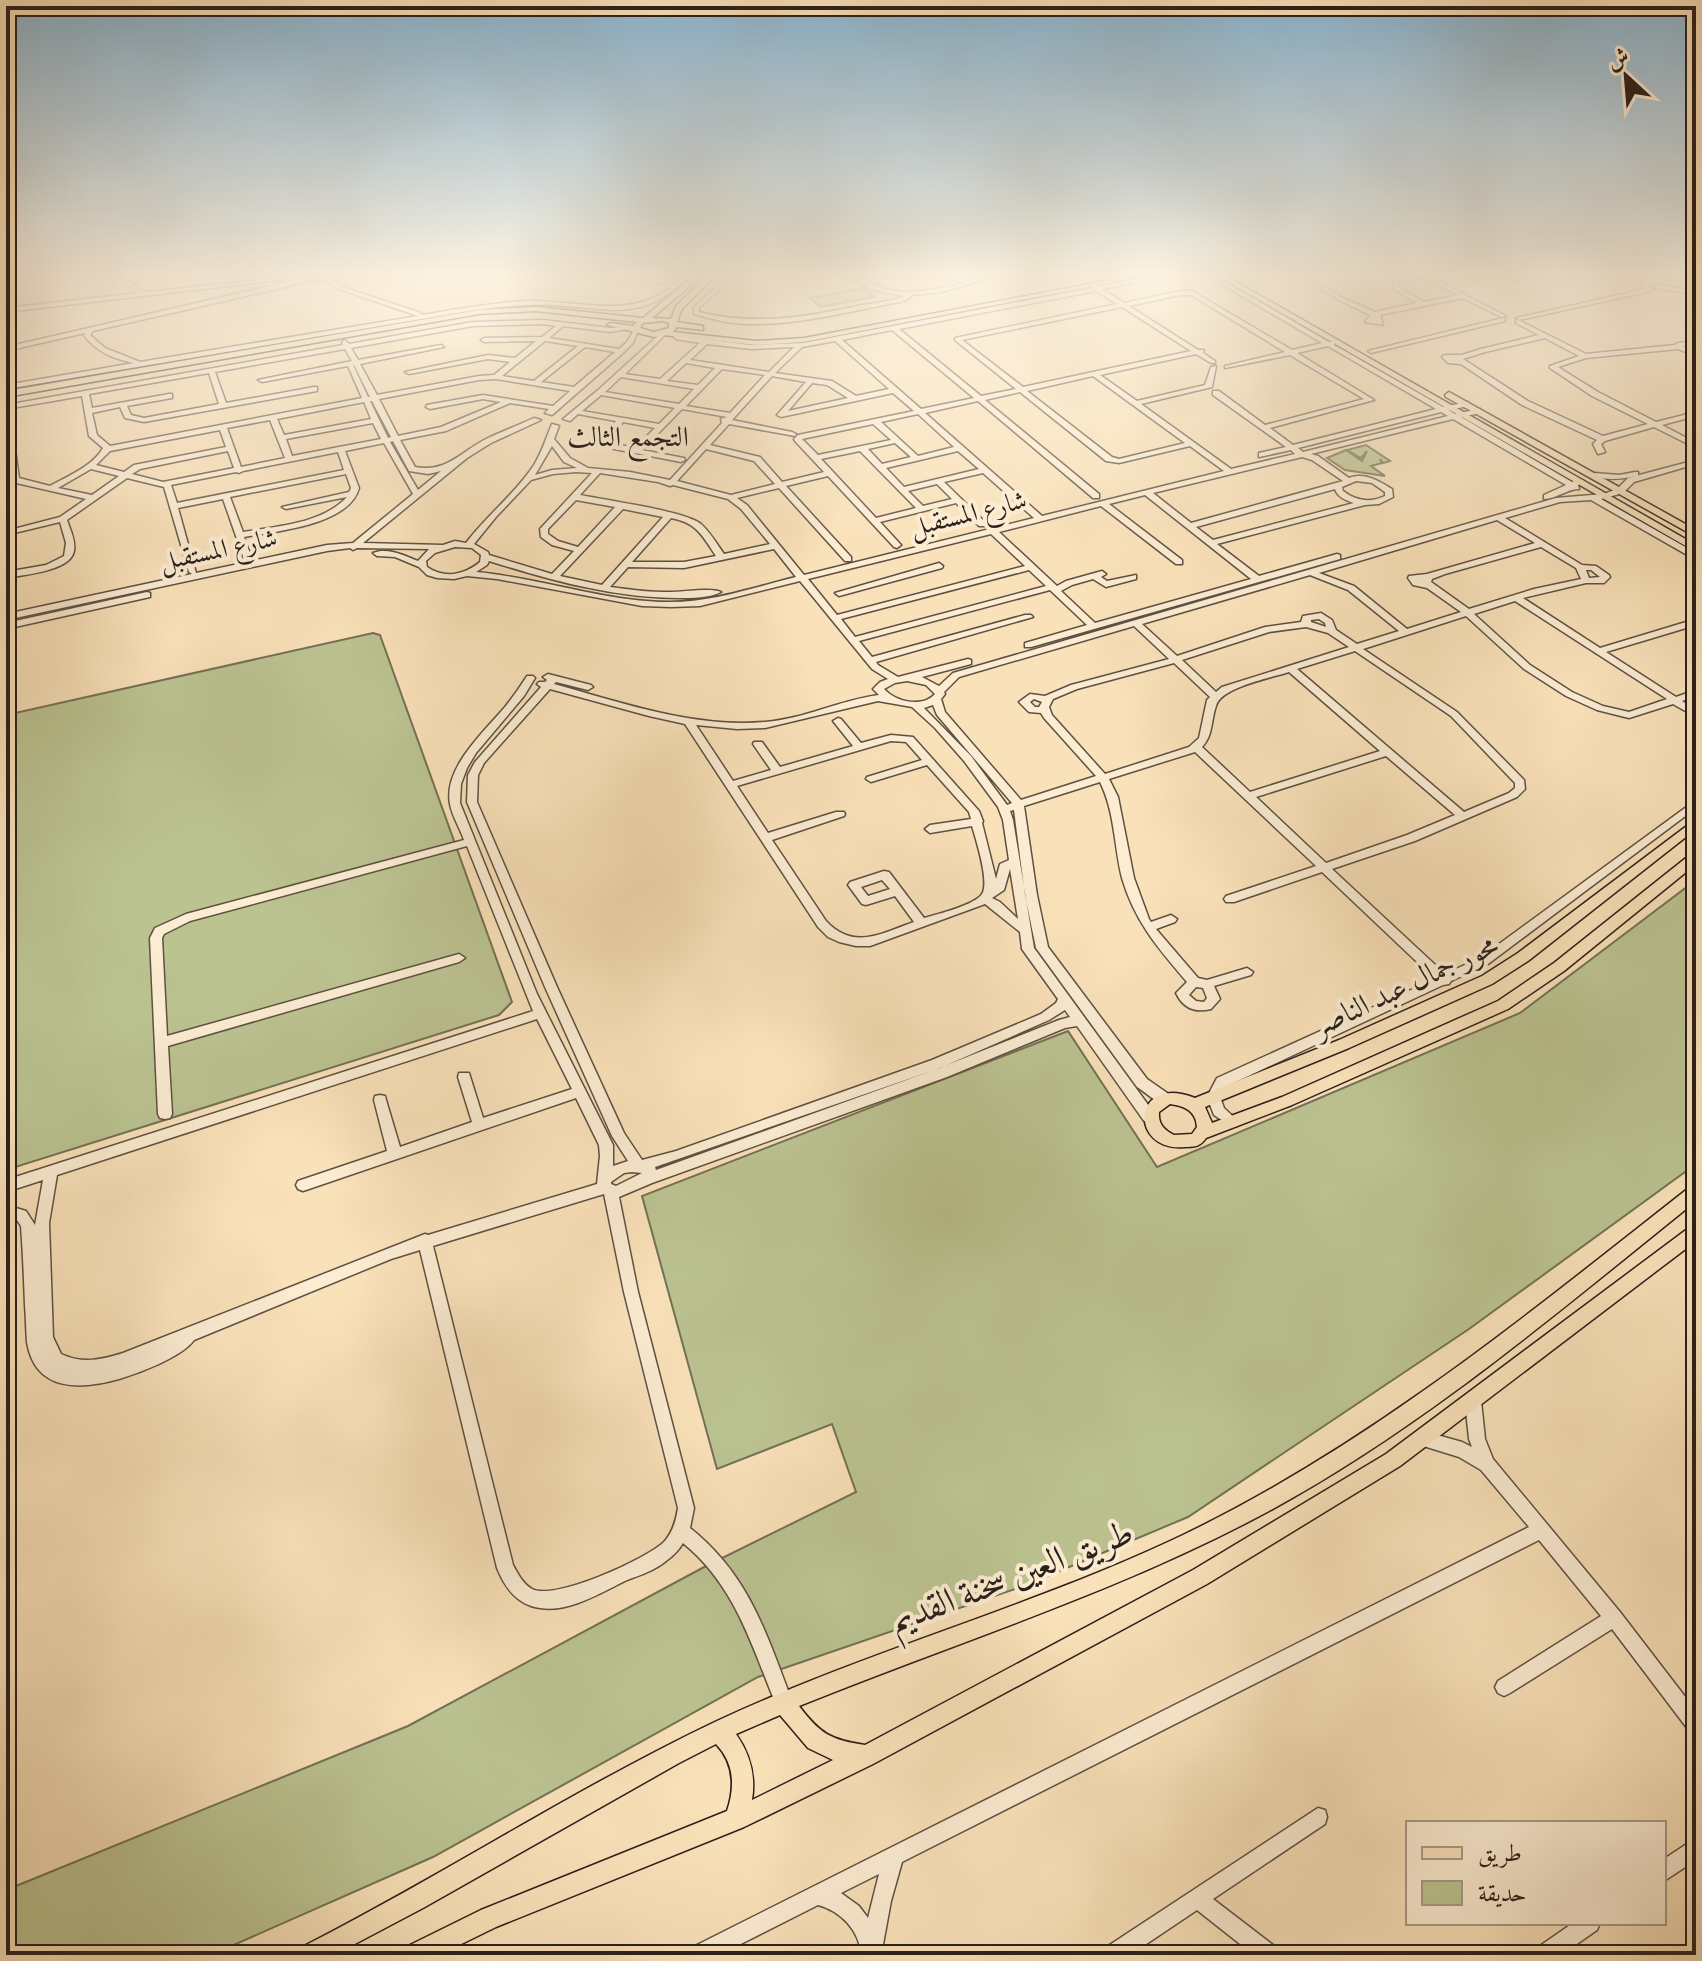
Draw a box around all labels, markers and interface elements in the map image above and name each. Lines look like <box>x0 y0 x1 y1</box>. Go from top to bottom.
north arrow <box>1586 36 1666 116</box>
text: ش <box>1602 42 1635 80</box>
district label: التجمع الثالث <box>567 419 689 462</box>
street label: شارع المستقبل <box>906 483 1031 549</box>
street label: شارع المستقبل <box>156 521 281 583</box>
street label: محور جمال عبد الناصر <box>1303 925 1506 1050</box>
street label: طريق العين سخنة القديم <box>883 1508 1143 1651</box>
legend <box>1406 1821 1666 1925</box>
text: طريق <box>1478 1838 1522 1872</box>
text: حديقة <box>1478 1878 1527 1912</box>

